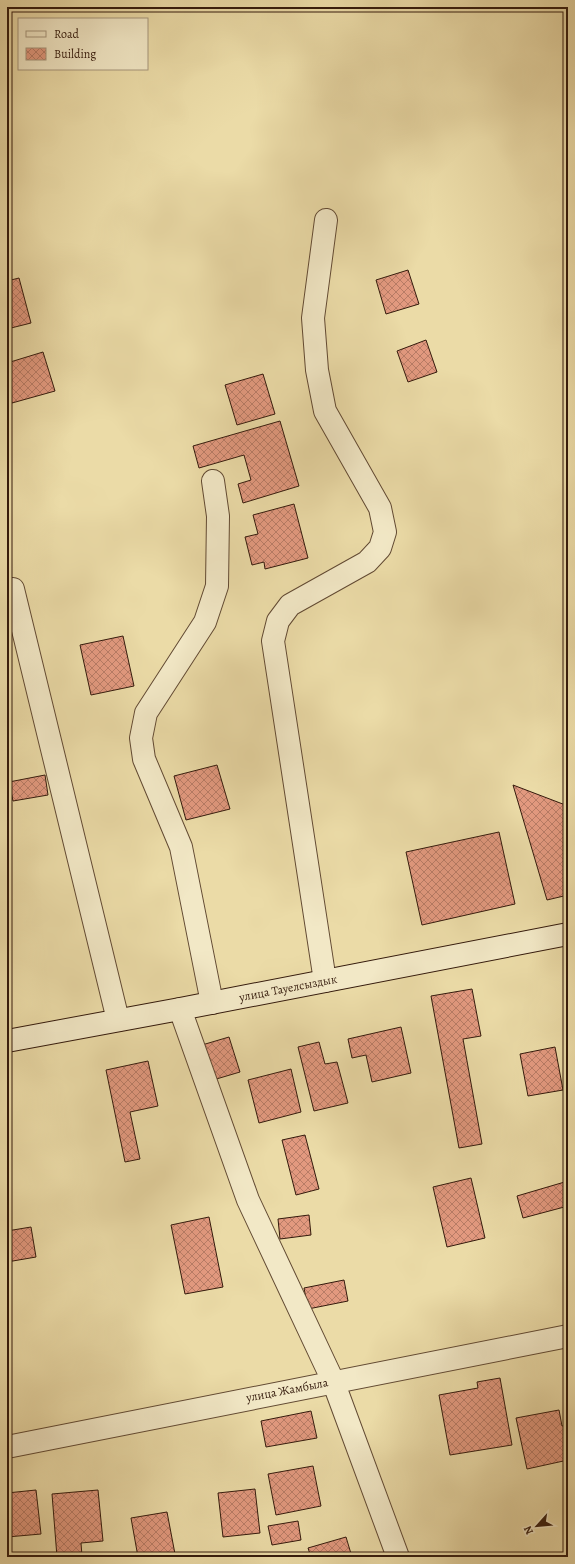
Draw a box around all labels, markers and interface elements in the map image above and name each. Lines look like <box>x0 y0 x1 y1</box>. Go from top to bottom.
legend <box>18 18 148 70</box>
text: Road <box>54 26 80 42</box>
text: Building <box>54 46 96 62</box>
street label: улица Тауелсыздык <box>237 971 338 1006</box>
street label: улица Жамбыла <box>244 1374 330 1406</box>
north arrow <box>517 1506 557 1546</box>
text: N <box>520 1523 537 1537</box>

